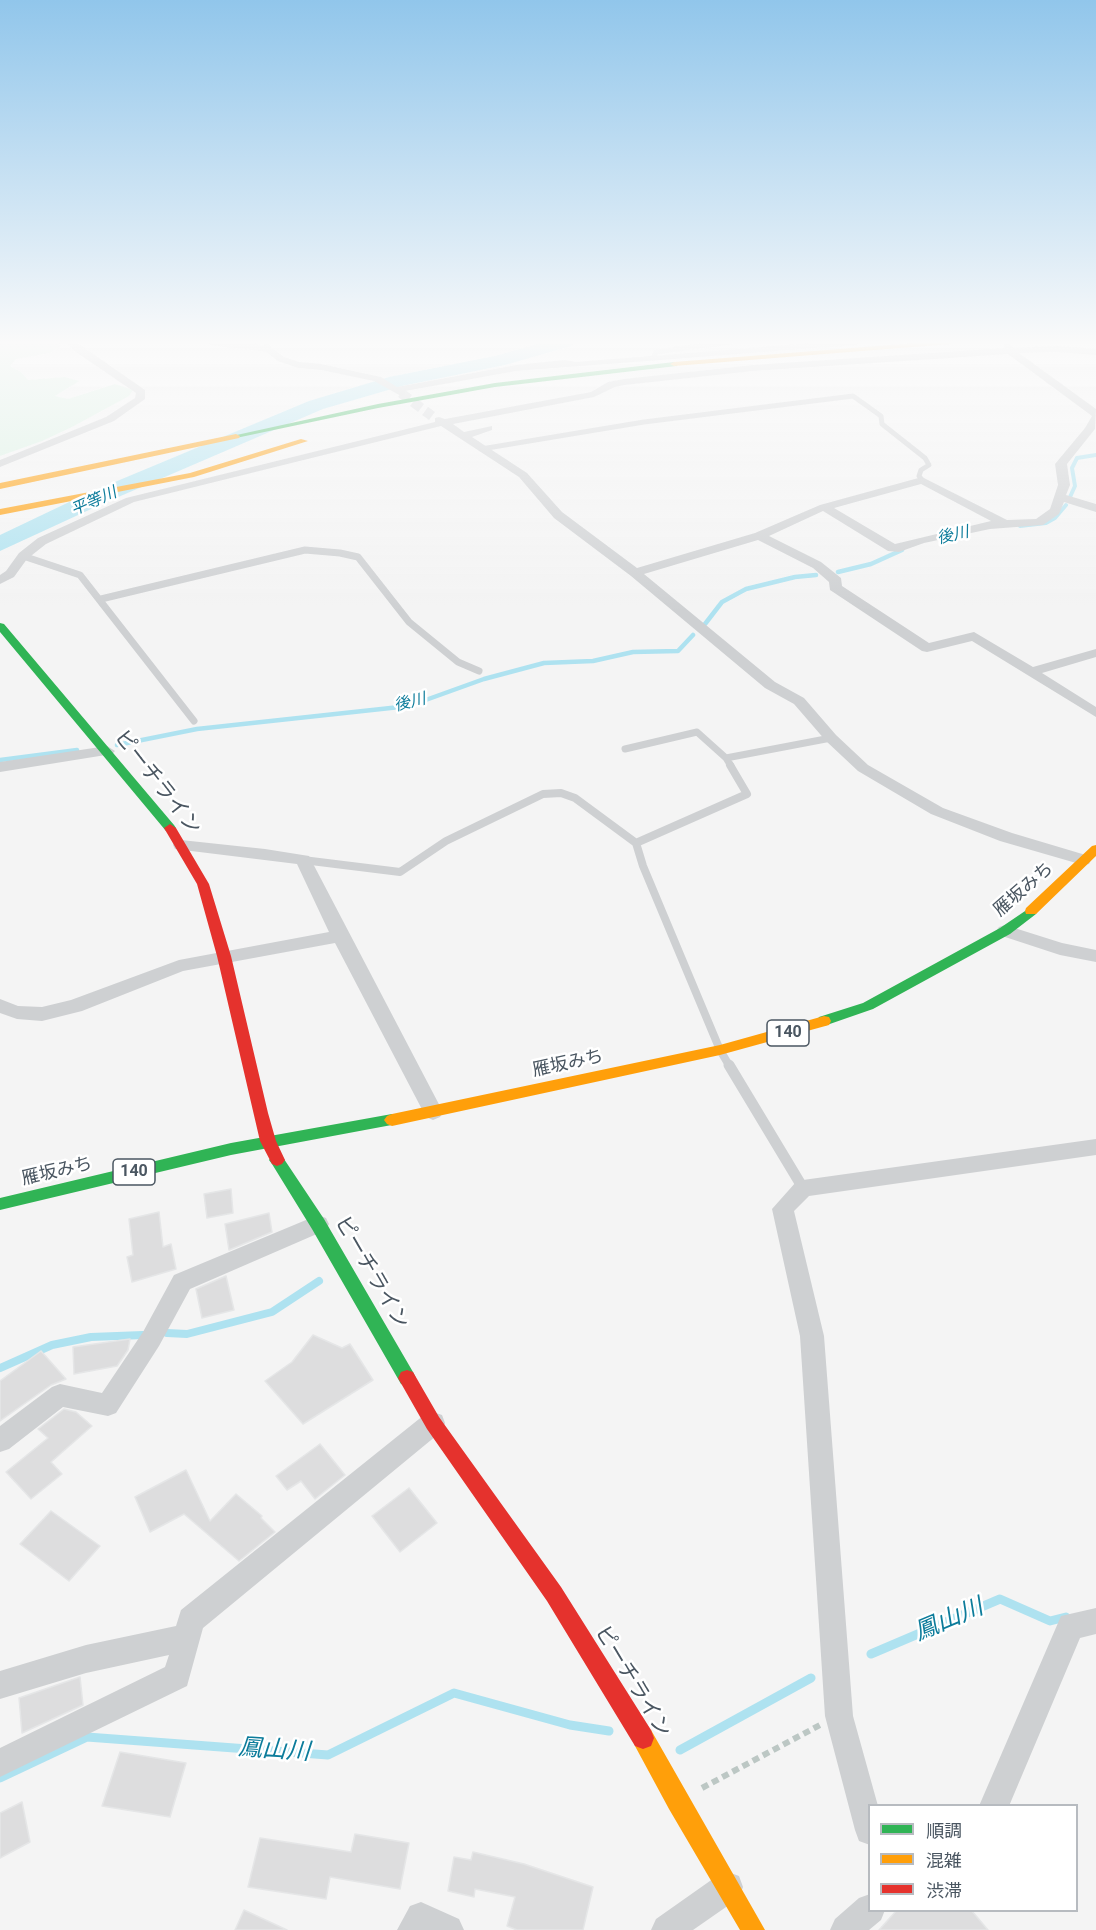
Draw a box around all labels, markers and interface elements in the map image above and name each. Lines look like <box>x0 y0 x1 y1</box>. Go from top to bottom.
water label: 平等川 <box>68 483 120 521</box>
water label: 後川 <box>935 523 971 549</box>
water label: 後川 <box>392 690 428 716</box>
street label: ピーチライン <box>108 726 206 840</box>
street label: 雁坂みち <box>990 858 1058 922</box>
road number: 140 <box>767 1020 809 1046</box>
street label: 雁坂みち <box>531 1046 605 1082</box>
street label: 雁坂みち <box>19 1153 95 1191</box>
road number: 140 <box>113 1159 155 1185</box>
street label: ピーチライン <box>329 1212 413 1334</box>
water label: 鳳山川 <box>910 1594 988 1648</box>
street label: ピーチライン <box>589 1622 675 1742</box>
water label: 鳳山川 <box>237 1734 311 1768</box>
legend <box>868 1804 1078 1912</box>
text: 順調 <box>926 1820 962 1841</box>
text: 混雑 <box>926 1850 962 1871</box>
text: 渋滞 <box>926 1880 962 1901</box>

